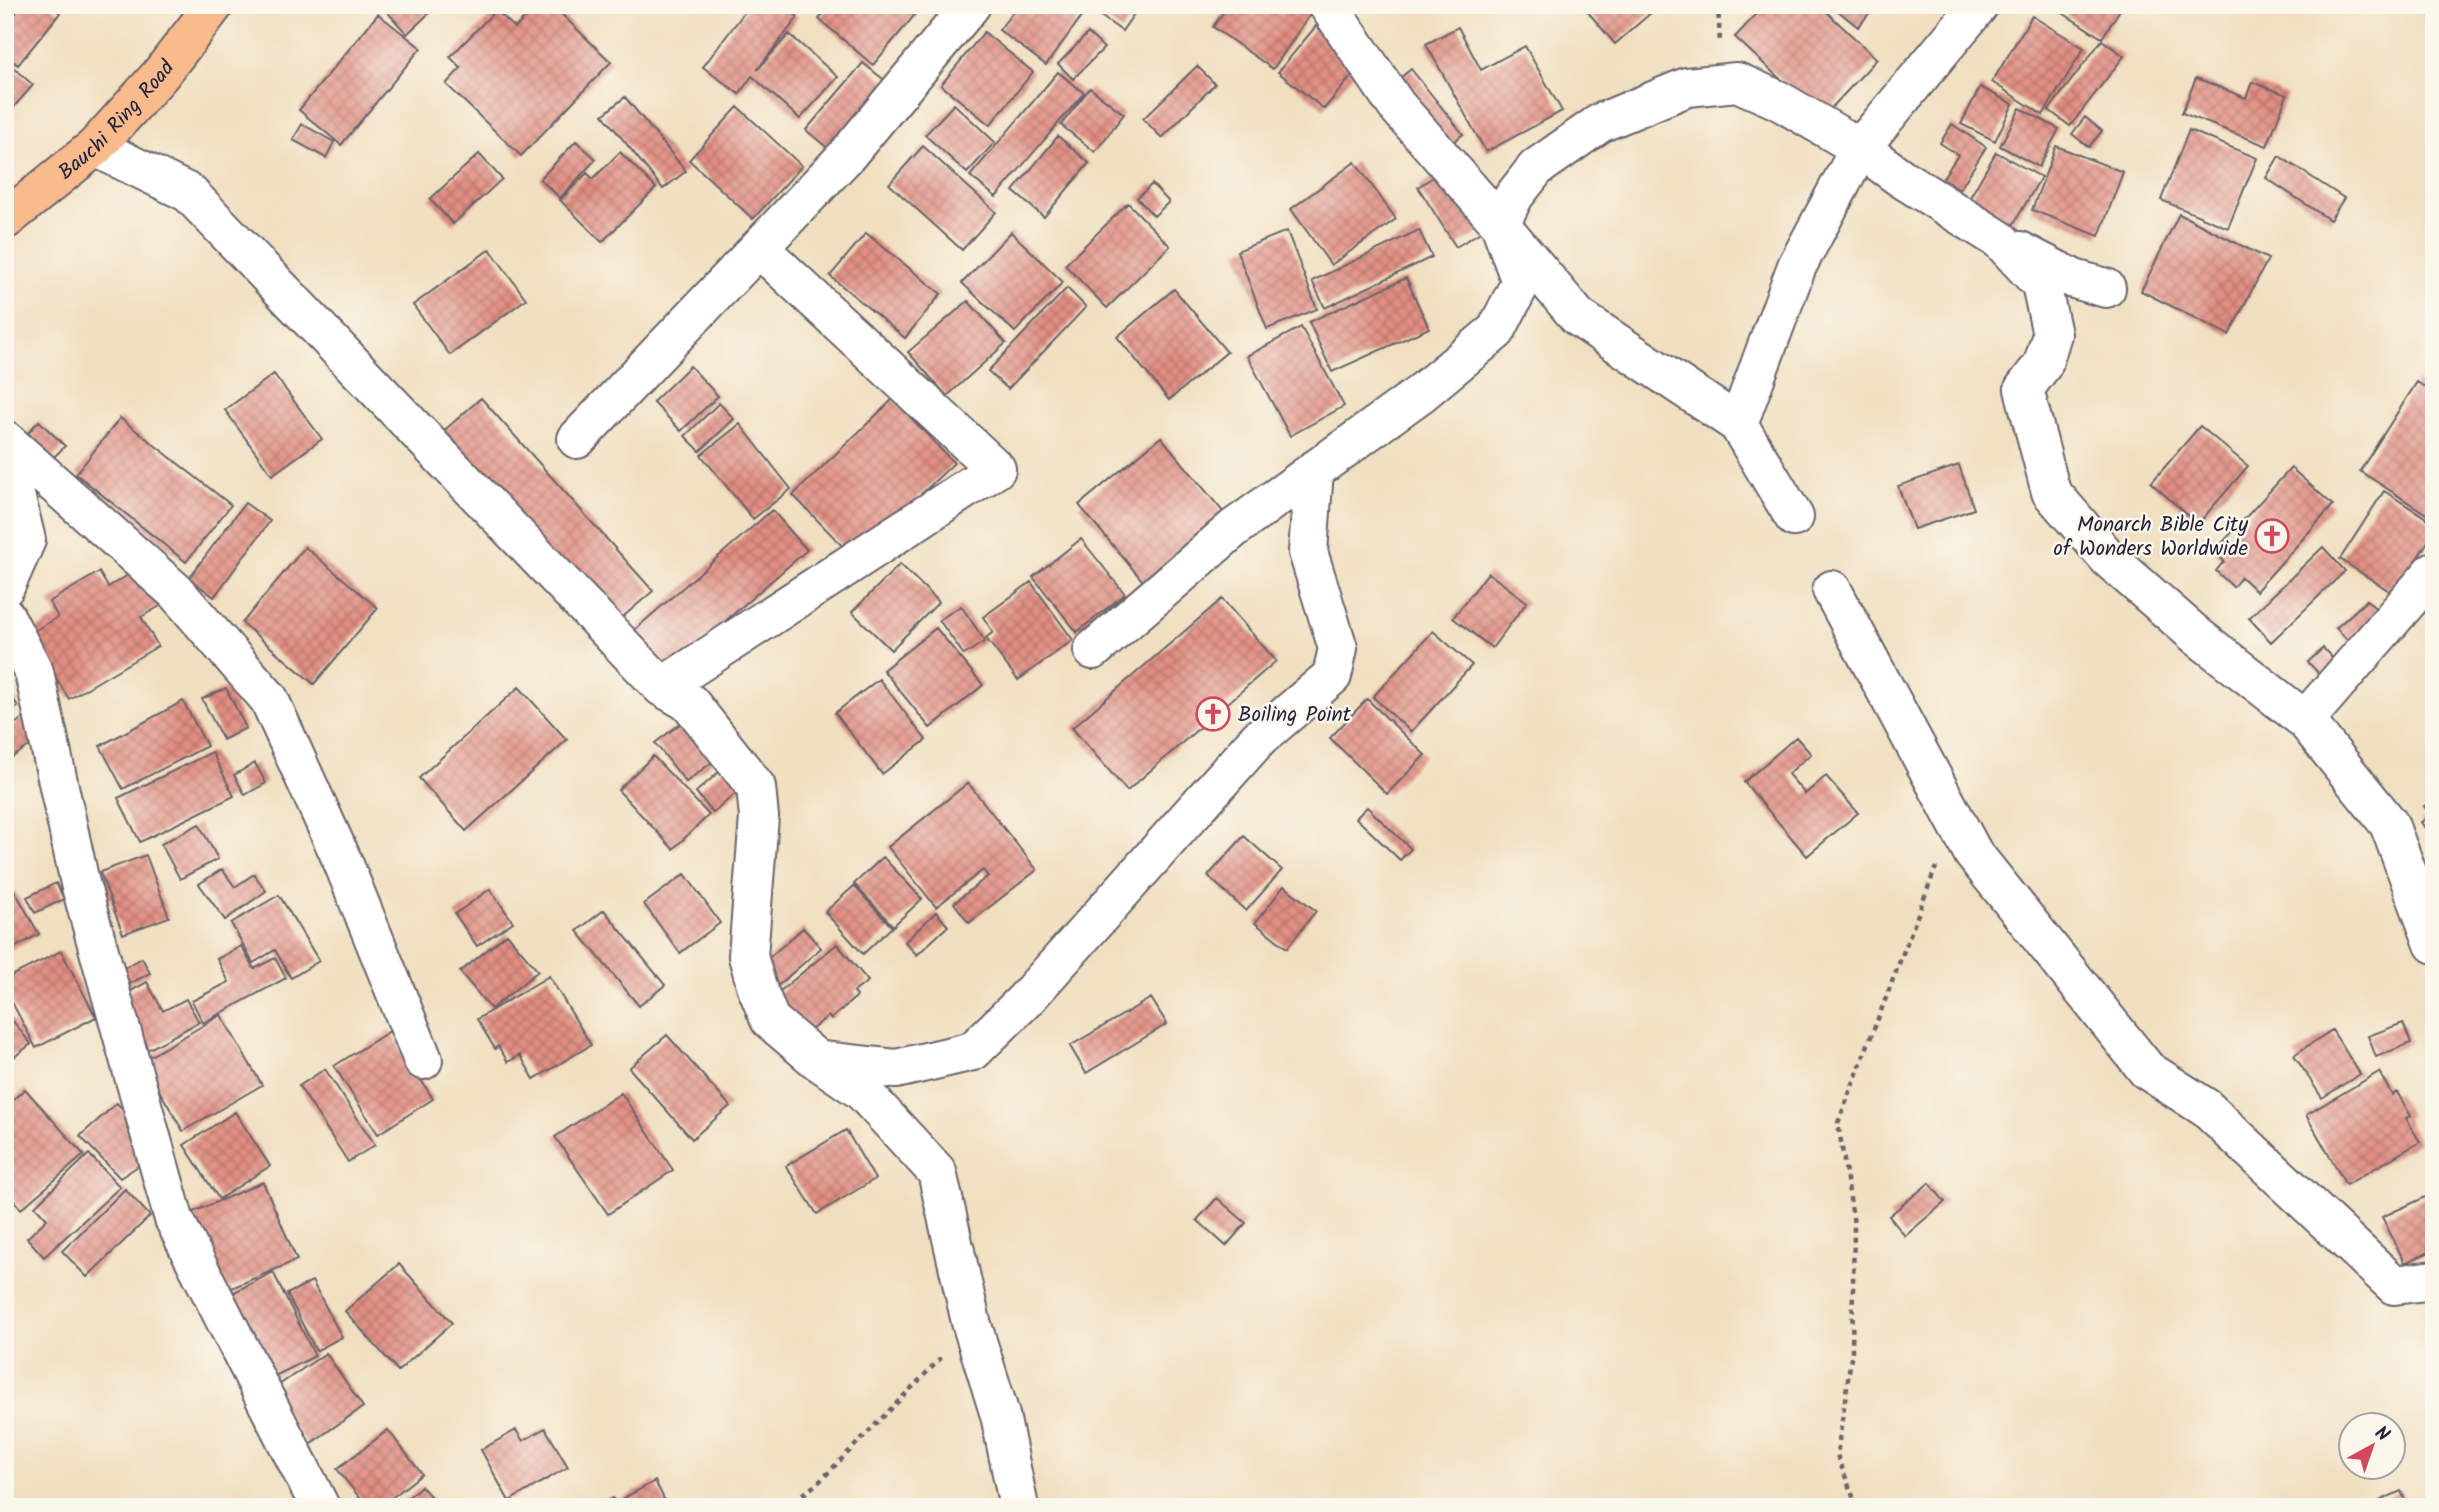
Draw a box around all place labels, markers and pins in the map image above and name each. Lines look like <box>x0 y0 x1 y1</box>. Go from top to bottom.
place label: Monarch Bible City of Wonders Worldwide <box>2053 509 2249 566</box>
church icon: Monarch Bible City of Wonders Worldwide <box>2253 517 2291 555</box>
church icon: Boiling Point <box>1194 695 1232 733</box>
place label: Boiling Point <box>1238 699 1352 732</box>

